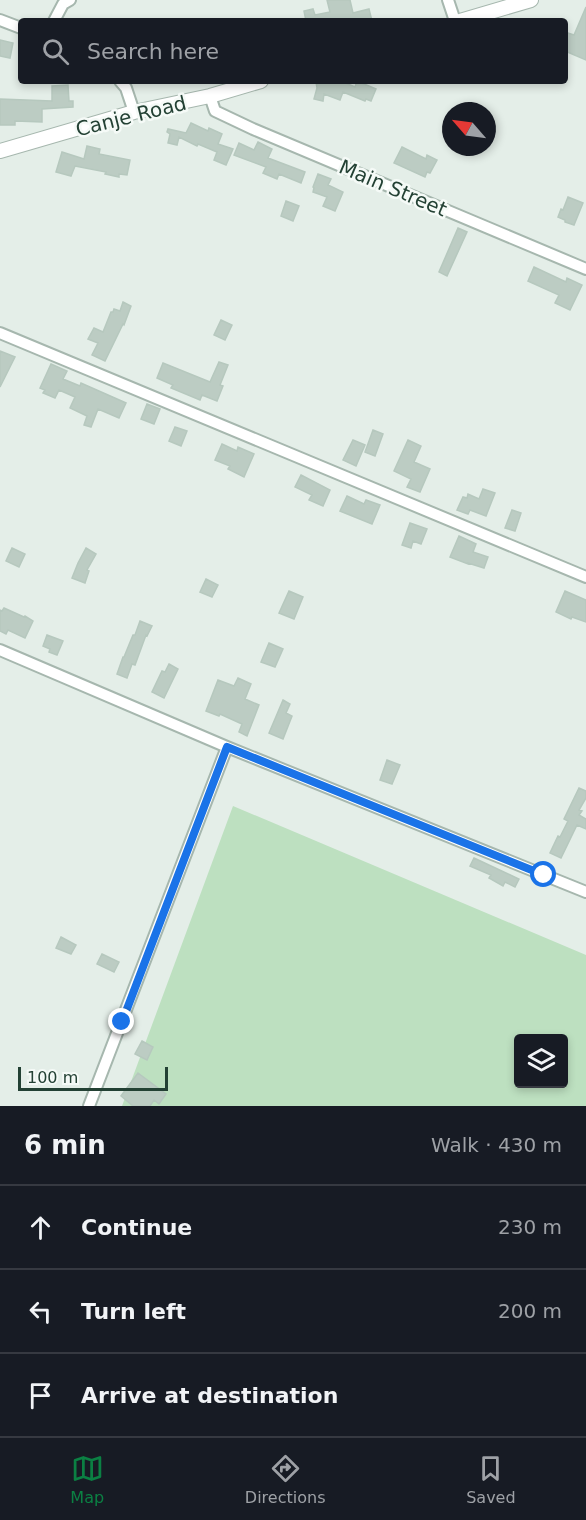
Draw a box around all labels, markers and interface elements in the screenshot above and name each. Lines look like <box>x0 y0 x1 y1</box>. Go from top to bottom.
search box <box>18 18 568 84</box>
icon: search <box>39 35 72 68</box>
text: Search here <box>87 39 219 64</box>
street label: Canje Road <box>73 91 189 141</box>
north arrow <box>442 102 496 156</box>
street label: Main Street <box>335 155 451 222</box>
route start <box>530 861 556 887</box>
route end <box>108 1008 134 1034</box>
map controls <box>514 1034 568 1088</box>
button: layers <box>514 1034 568 1088</box>
scale bar <box>18 1064 168 1092</box>
text: 100 m <box>27 1068 78 1087</box>
text: 6 min <box>24 1130 106 1160</box>
text: Walk · 430 m <box>431 1133 562 1157</box>
icon: ahead <box>24 1211 57 1244</box>
text: Continue <box>81 1215 192 1240</box>
text: 230 m <box>498 1215 562 1239</box>
icon: left <box>24 1295 57 1328</box>
text: Turn left <box>81 1299 186 1324</box>
text: 200 m <box>498 1299 562 1323</box>
icon: arrive <box>24 1379 57 1412</box>
text: Arrive at destination <box>81 1383 338 1408</box>
tab: Map <box>70 1452 104 1507</box>
tab: Directions <box>245 1452 325 1507</box>
tab: Saved <box>466 1452 516 1507</box>

